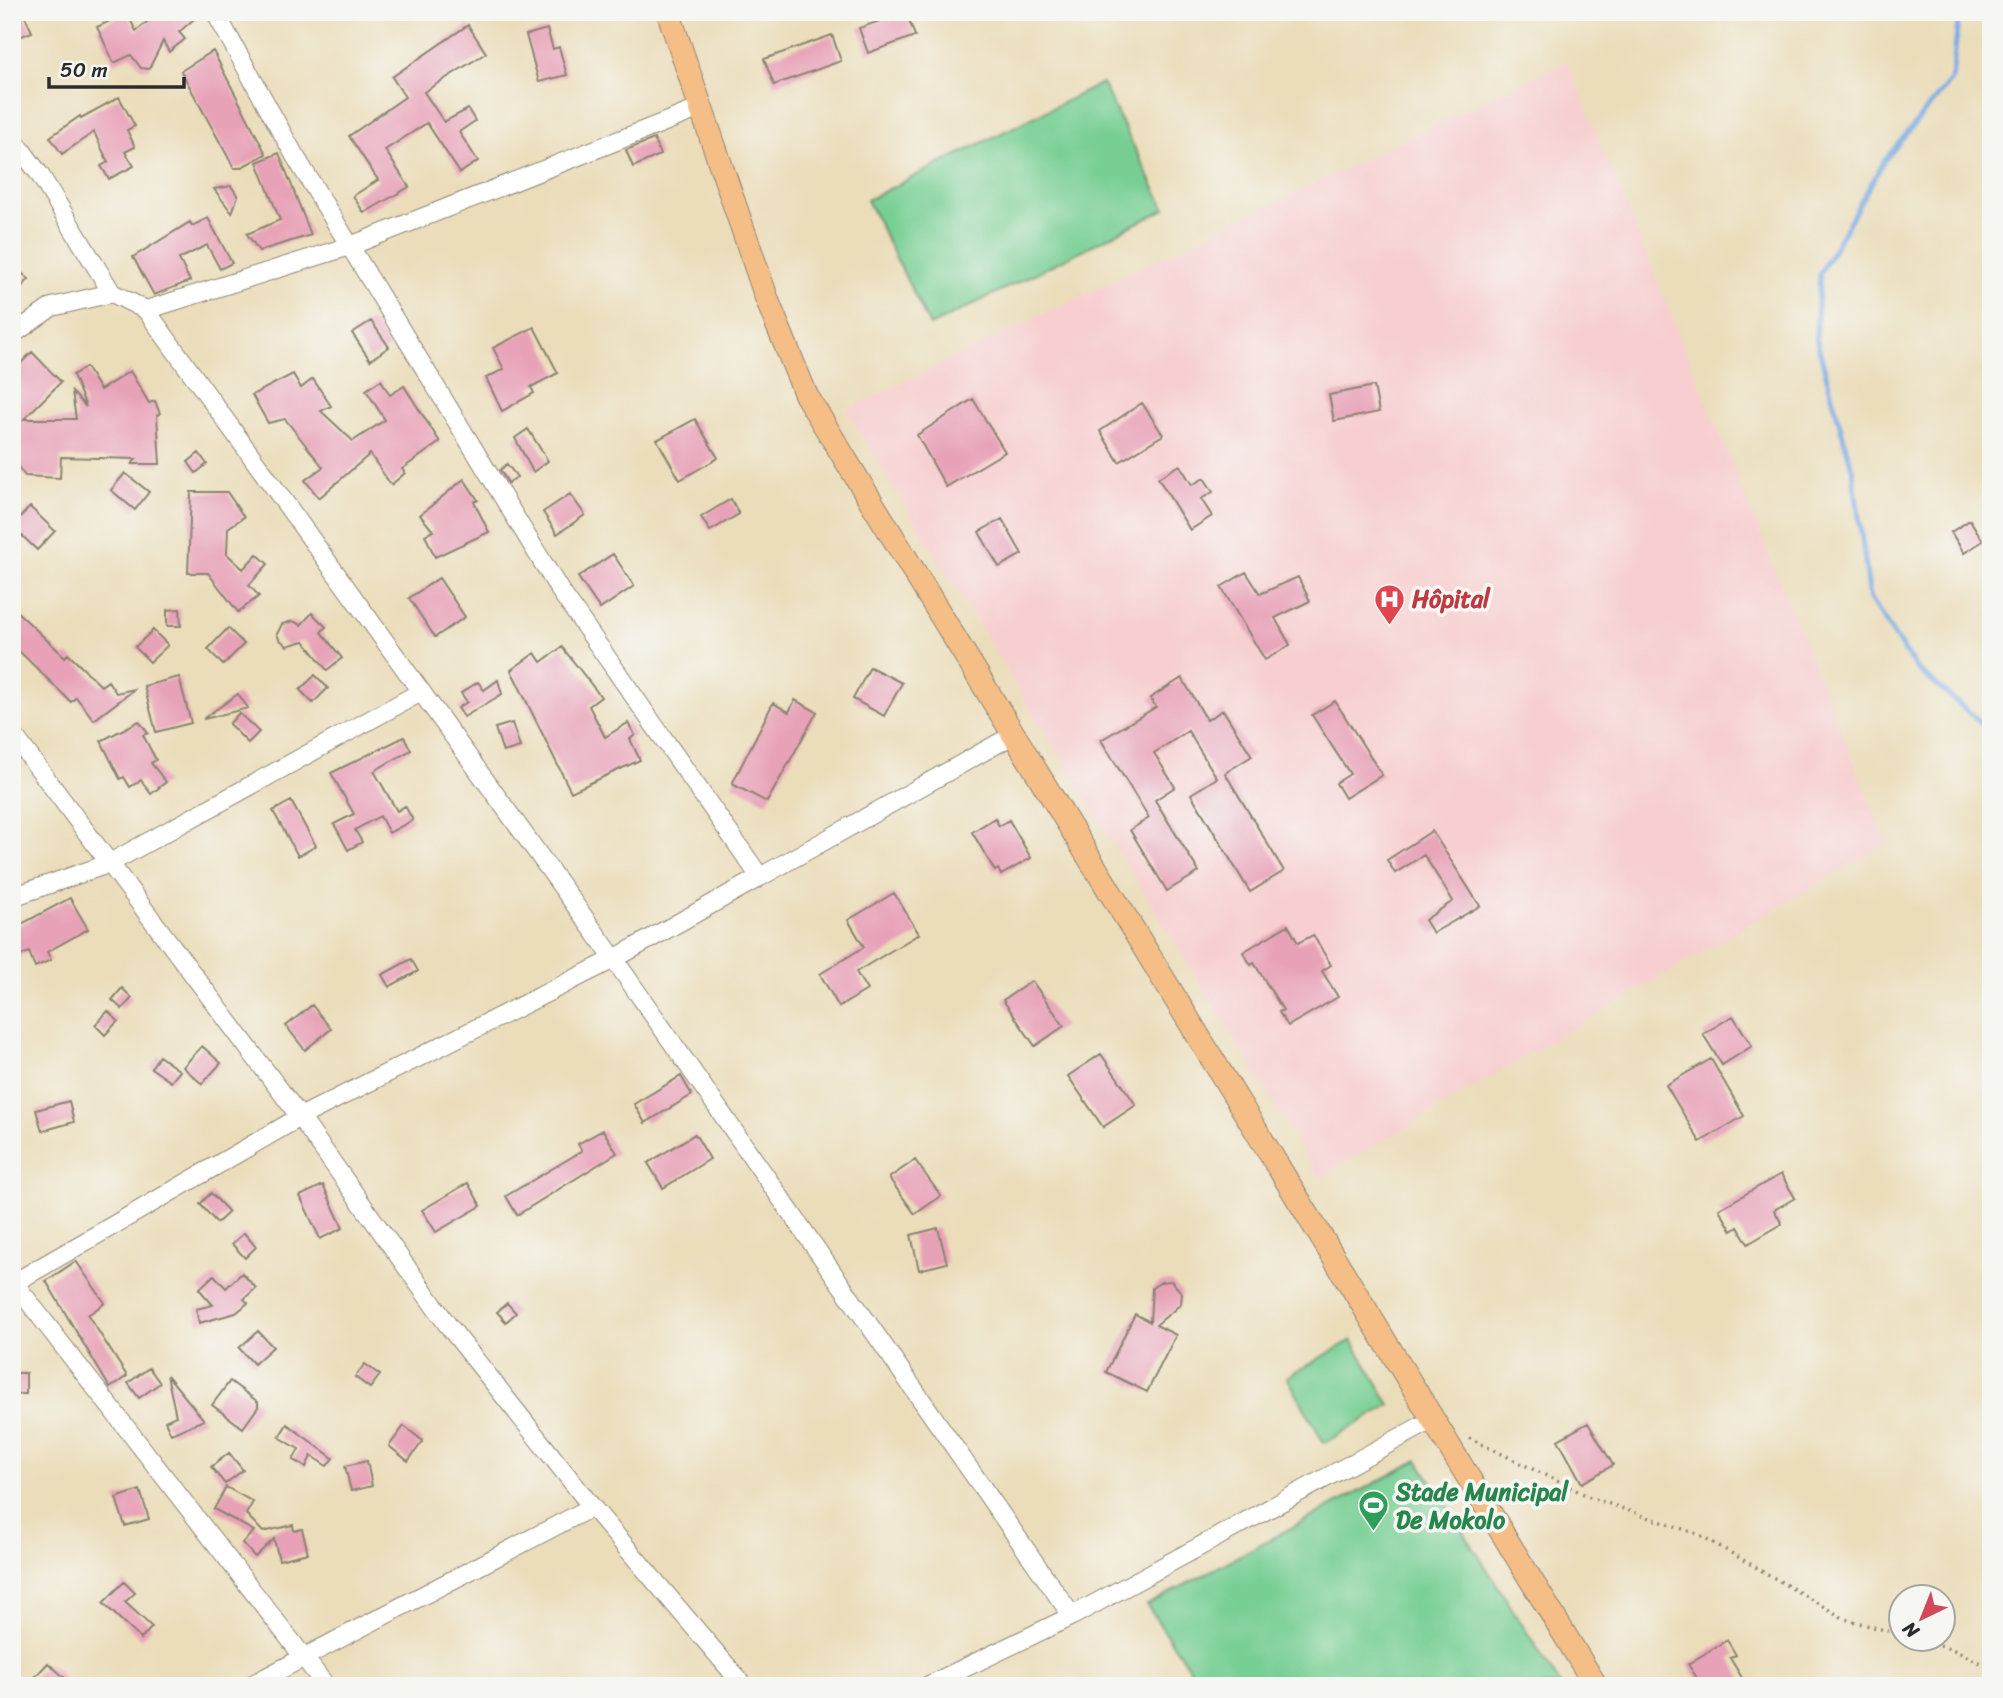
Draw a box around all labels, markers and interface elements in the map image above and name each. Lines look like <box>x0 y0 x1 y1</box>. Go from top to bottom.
scale bar <box>49 46 184 90</box>
text: 50 m <box>60 51 108 89</box>
place label: Hôpital <box>1412 578 1491 620</box>
hospital icon: Hôpital <box>1372 582 1406 626</box>
place label: Stade Municipal De Mokolo <box>1395 1471 1569 1541</box>
sports icon: Stade Municipal De Mokolo <box>1356 1489 1390 1533</box>
north arrow <box>1888 1582 1958 1652</box>
text: N <box>1894 1613 1928 1647</box>

